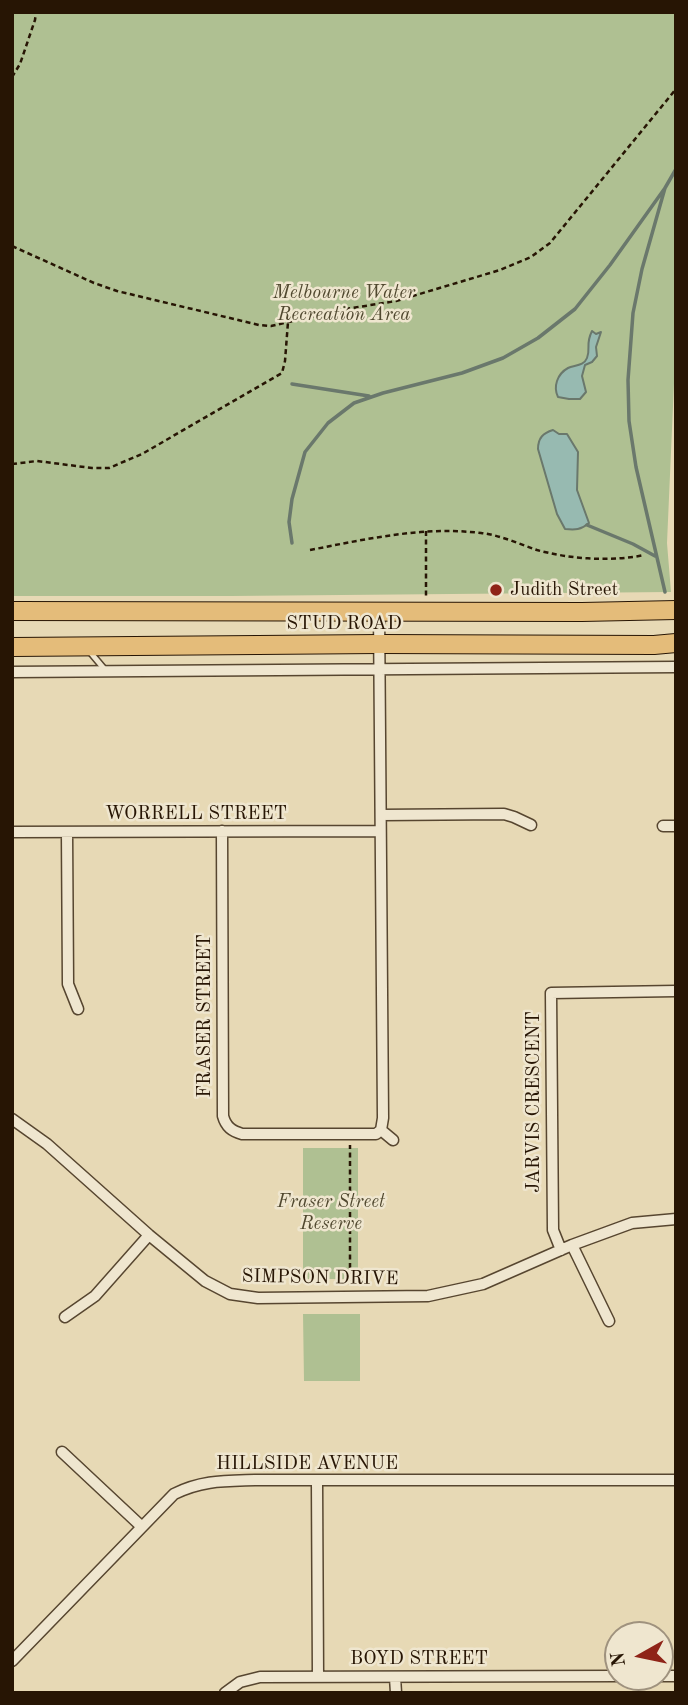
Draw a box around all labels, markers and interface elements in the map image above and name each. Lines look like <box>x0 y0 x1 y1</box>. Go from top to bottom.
park label: Melbourne Water Recreation Area <box>273 282 415 326</box>
place label: Judith Street <box>510 579 618 601</box>
marker: Judith Street <box>488 582 504 598</box>
street label: STUD ROAD <box>286 613 402 635</box>
street label: WORRELL STREET <box>105 803 287 825</box>
street label: FRASER STREET <box>194 934 216 1098</box>
street label: JARVIS CRESCENT <box>523 1011 545 1193</box>
park label: Fraser Street Reserve <box>277 1191 385 1235</box>
street label: SIMPSON DRIVE <box>241 1265 399 1291</box>
street label: HILLSIDE AVENUE <box>216 1453 398 1475</box>
north arrow <box>604 1621 674 1691</box>
street label: BOYD STREET <box>350 1648 488 1670</box>
text: N <box>609 1650 630 1668</box>

